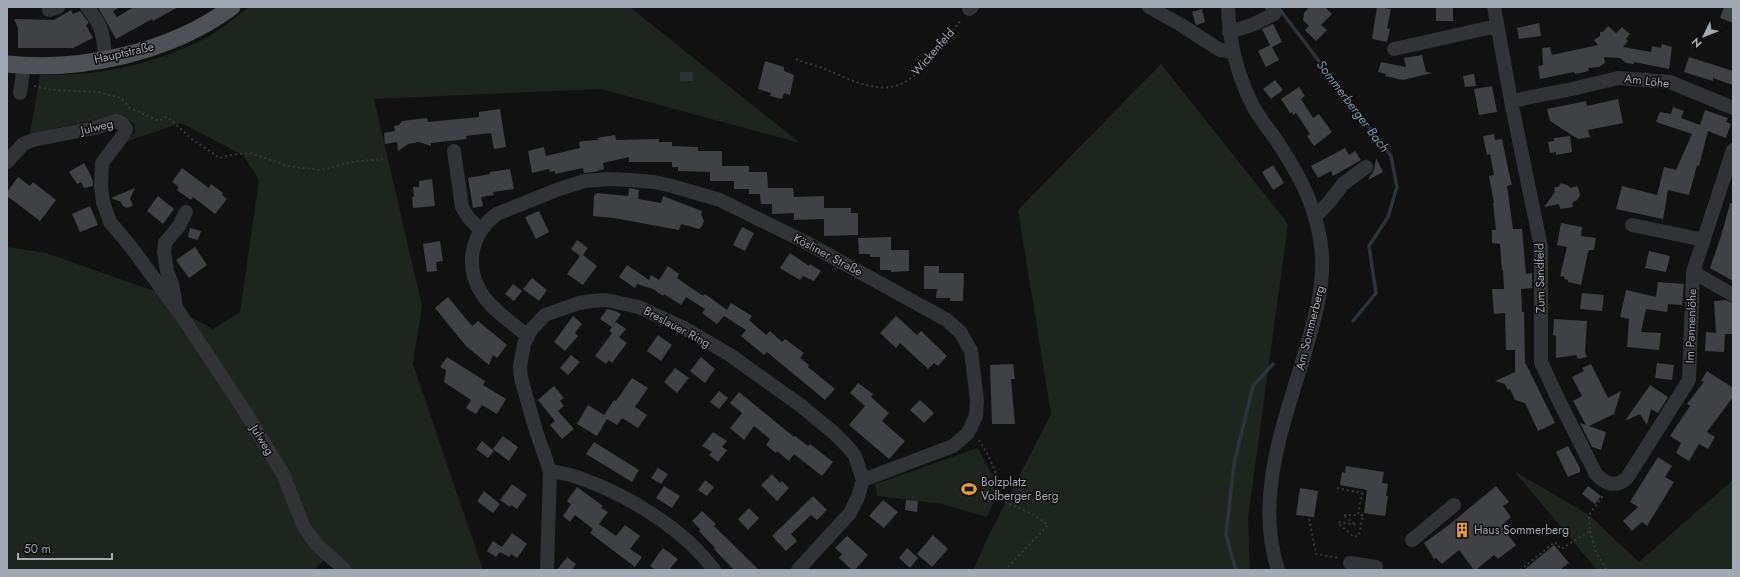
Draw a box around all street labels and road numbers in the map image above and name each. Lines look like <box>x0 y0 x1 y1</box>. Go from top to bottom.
street label: Wickenfeld <box>907 24 959 80</box>
street label: Hauptstraße <box>92 37 156 69</box>
street label: Am Löhe <box>1623 69 1671 93</box>
street label: Julweg <box>77 115 115 140</box>
street label: Kösliner Straße <box>790 229 866 281</box>
street label: Zum Sandfeld <box>1530 243 1550 313</box>
street label: Am Sommerberg <box>1291 284 1329 372</box>
street label: Im Pannenlöhe <box>1681 288 1701 364</box>
street label: Breslauer Ring <box>640 302 714 352</box>
street label: Julweg <box>245 420 278 459</box>

